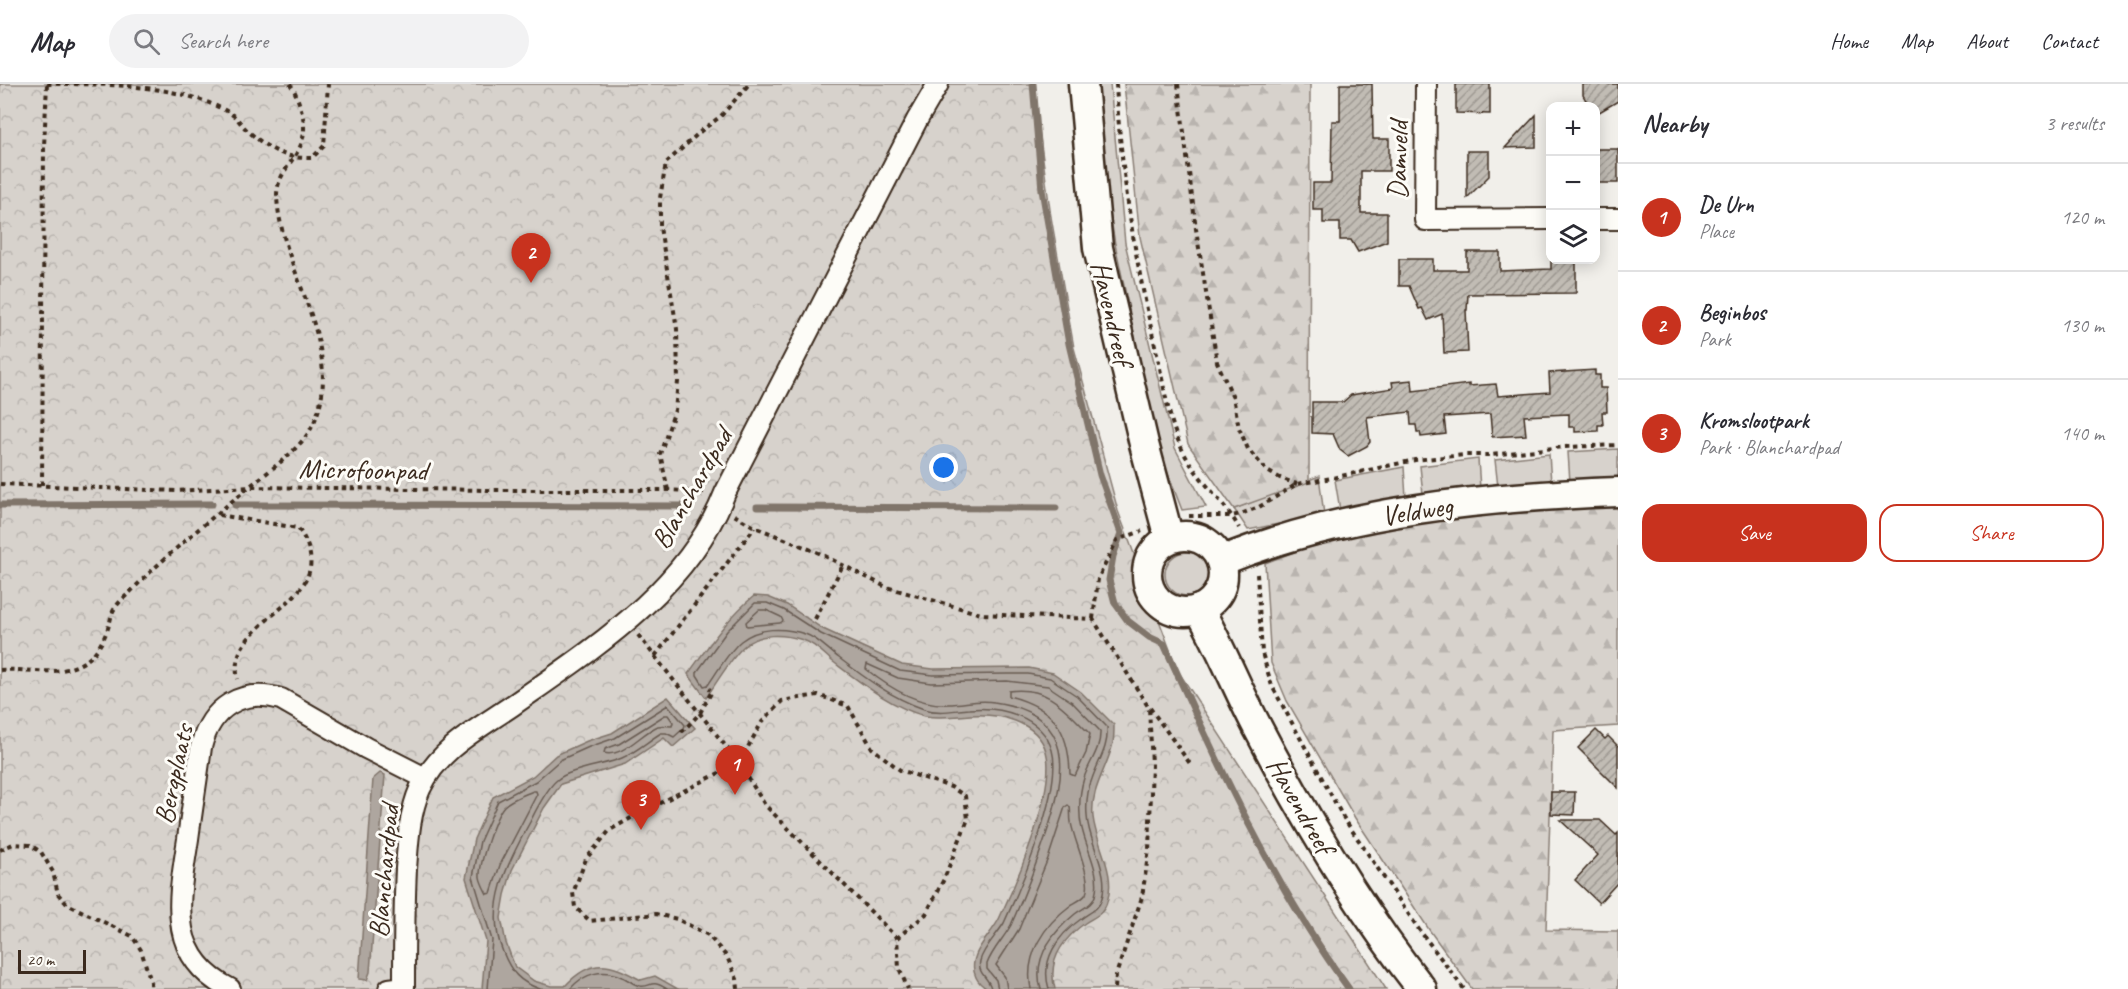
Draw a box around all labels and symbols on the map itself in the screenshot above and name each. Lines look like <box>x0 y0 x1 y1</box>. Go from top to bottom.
street label: Damveld <box>1379 117 1416 199</box>
pin: 2 <box>512 234 550 283</box>
street label: Havendreef <box>1084 258 1143 374</box>
street label: Blanchardpad <box>643 418 742 555</box>
street label: Microfoonpad <box>298 451 432 488</box>
your location <box>929 453 958 482</box>
street label: Veldweg <box>1379 487 1456 533</box>
street label: Bergplaats <box>146 719 202 827</box>
pin: 1 <box>716 746 754 795</box>
street label: Havendreef <box>1259 751 1345 865</box>
pin: 3 <box>622 780 660 830</box>
street label: Blanchardpad <box>360 799 407 939</box>
scale bar <box>18 947 86 974</box>

